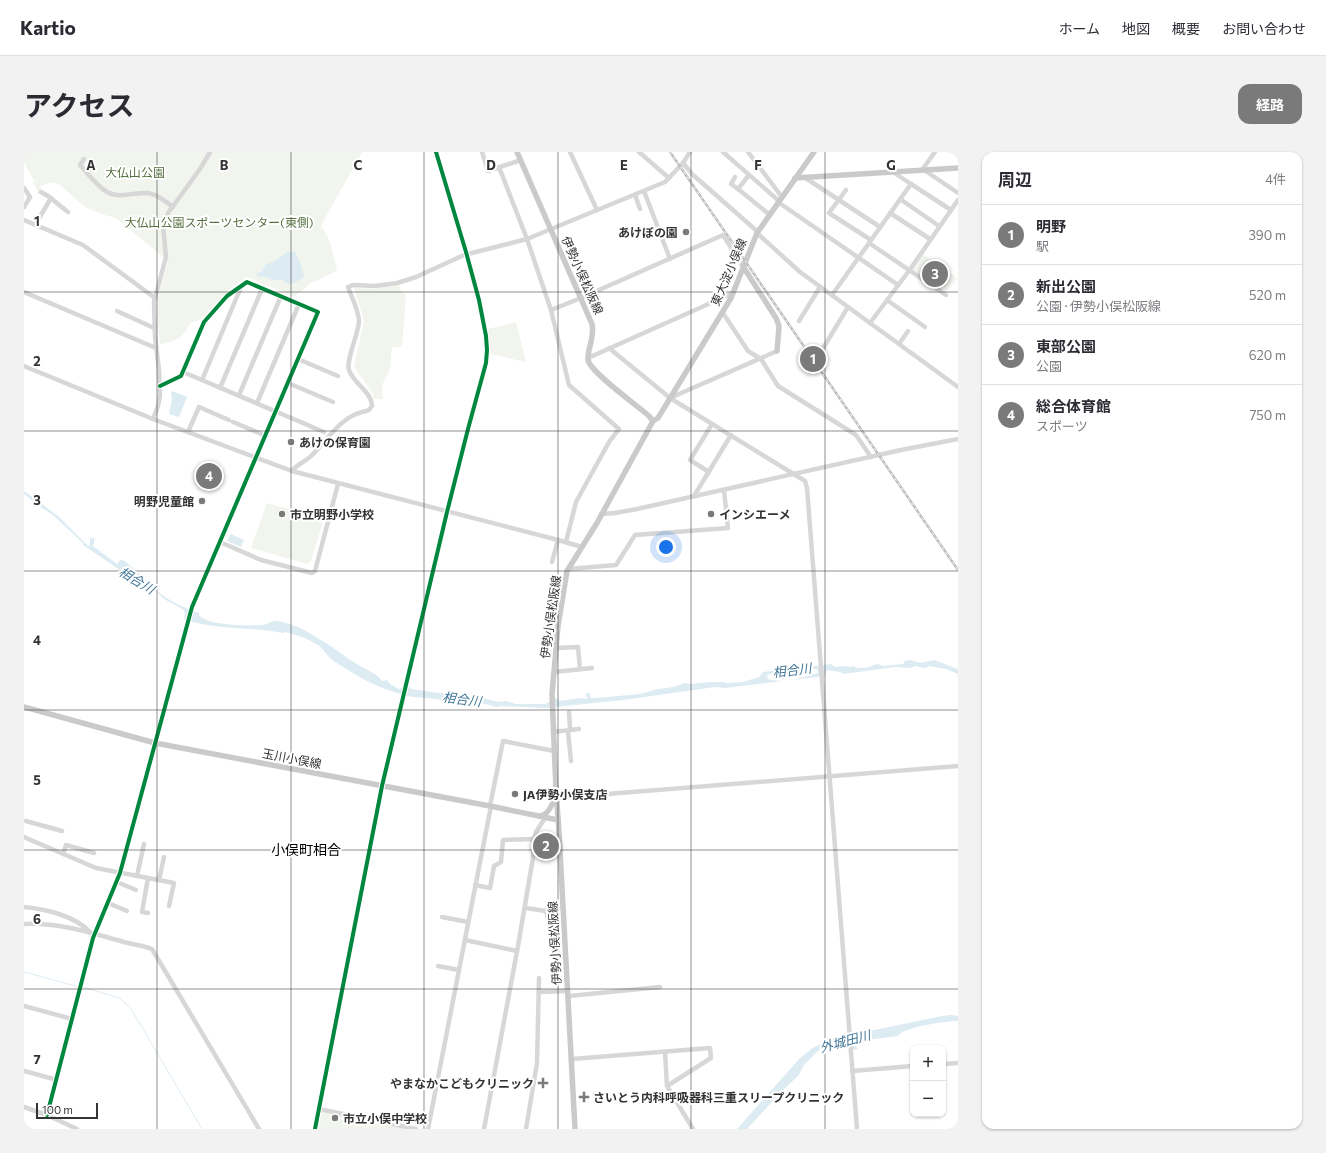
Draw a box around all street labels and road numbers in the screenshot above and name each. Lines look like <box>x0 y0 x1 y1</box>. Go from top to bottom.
street label: 伊勢小俣松阪線 <box>560 234 606 316</box>
street label: 東大淀小俣線 <box>707 236 749 308</box>
street label: 伊勢小俣松阪線 <box>537 574 563 660</box>
street label: 玉川小俣線 <box>261 745 323 771</box>
street label: 伊勢小俣松阪線 <box>545 901 563 985</box>

